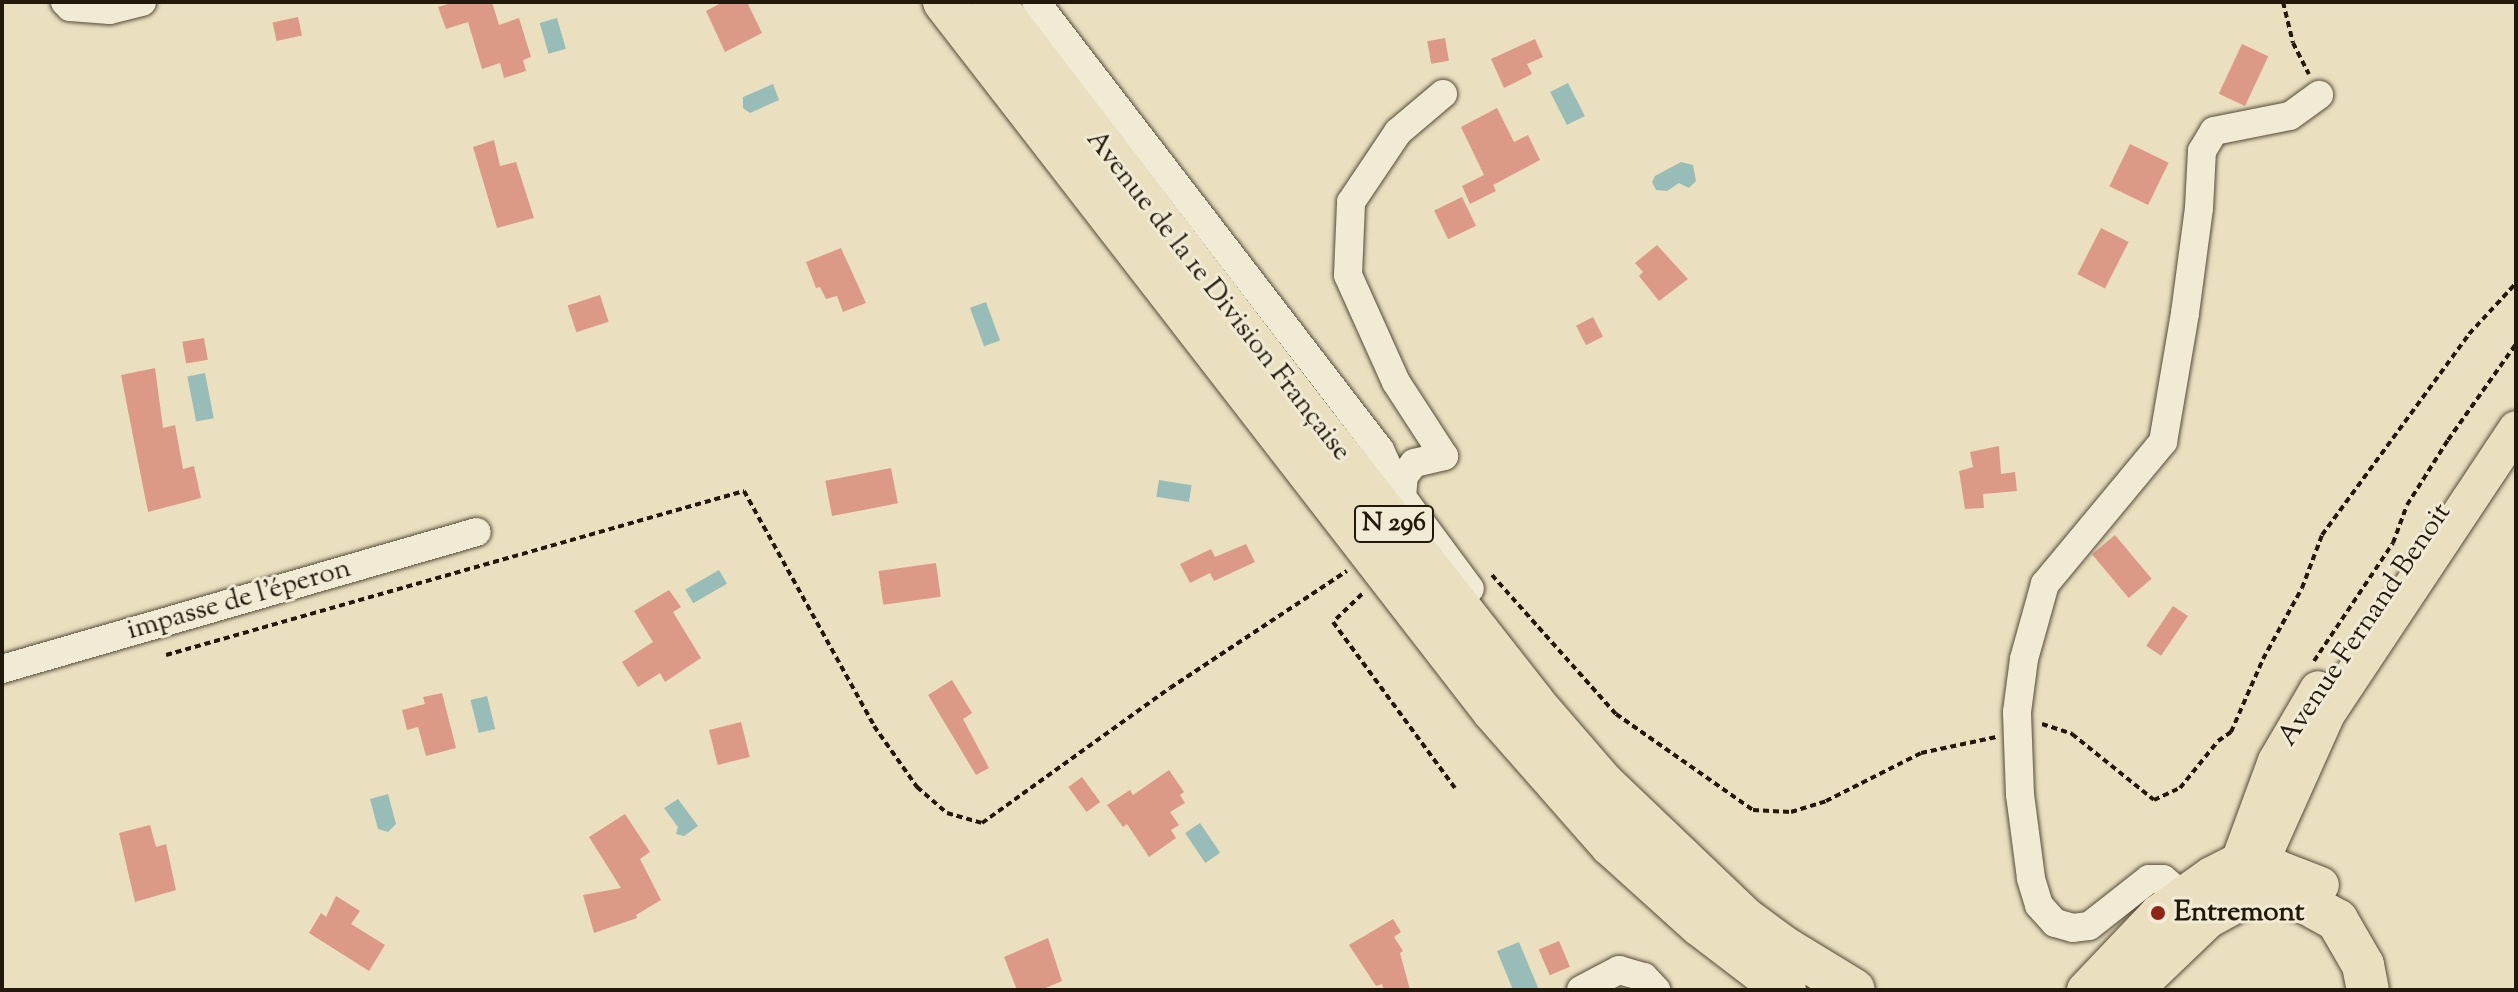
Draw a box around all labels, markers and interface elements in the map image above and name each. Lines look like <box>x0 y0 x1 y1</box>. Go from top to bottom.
street label: Avenue de la 1e Division Française <box>1078 124 1358 468</box>
street label: Avenue Fernand Benoit <box>2271 497 2459 753</box>
road number: N 296 <box>1352 502 1436 546</box>
street label: impasse de l'éperon <box>123 552 355 648</box>
place label: Entremont <box>2174 896 2304 930</box>
marker: Entremont <box>2149 904 2167 922</box>

